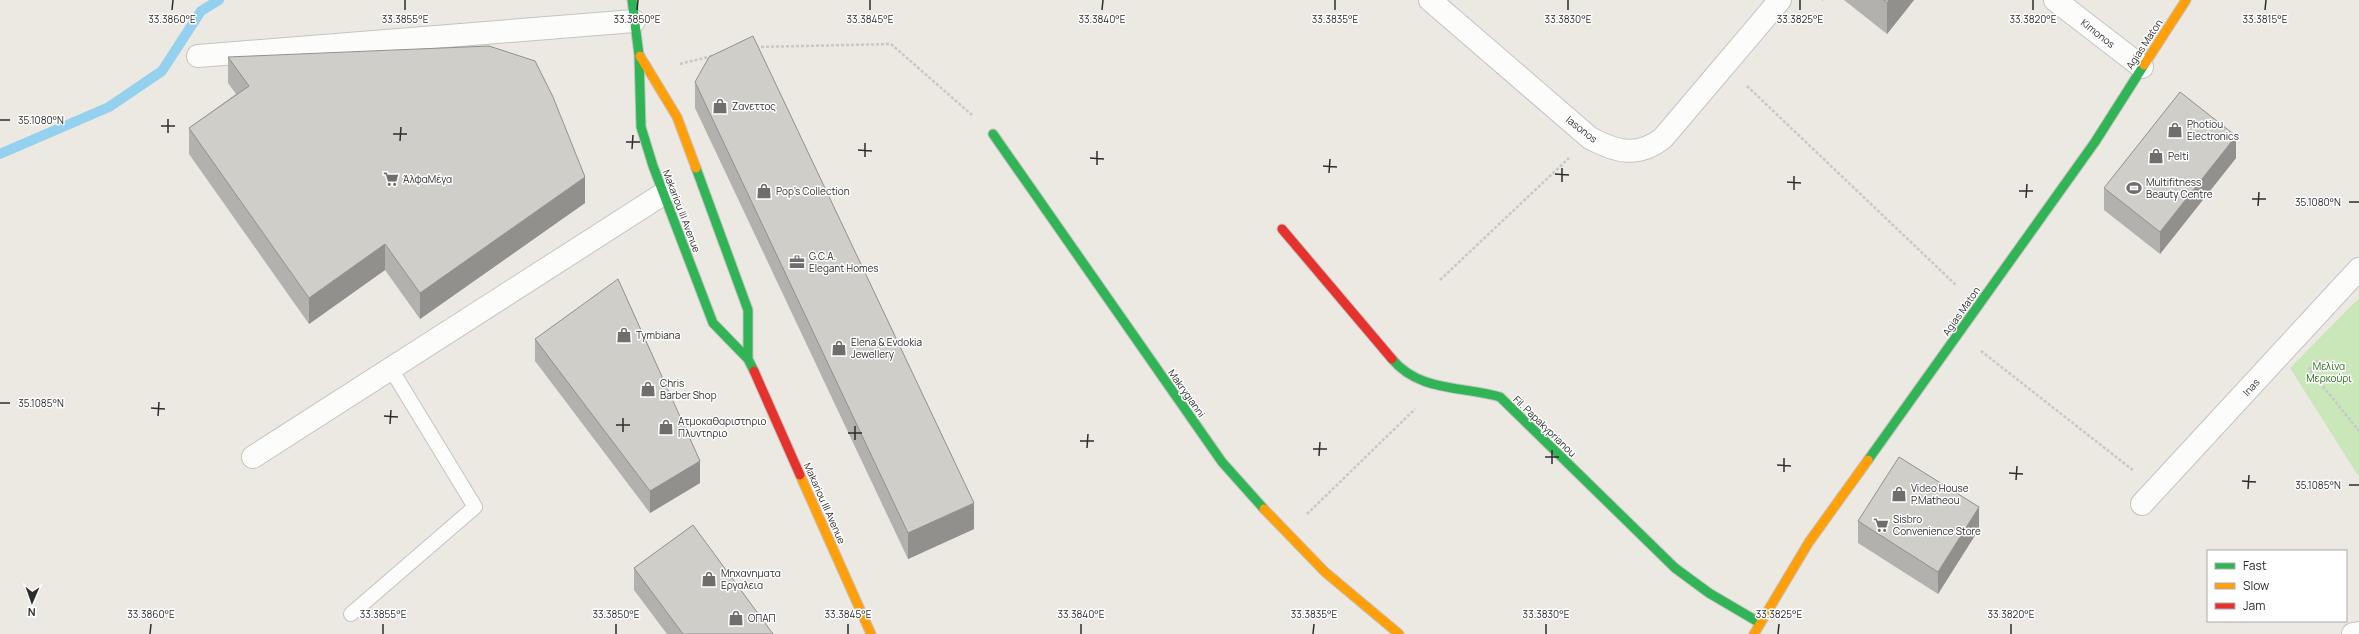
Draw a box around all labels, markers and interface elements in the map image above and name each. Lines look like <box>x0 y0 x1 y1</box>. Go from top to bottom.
text: 33.3860°E <box>148 12 196 26</box>
text: 33.3855°E <box>382 12 429 26</box>
text: 33.3850°E <box>613 12 661 26</box>
text: 33.3845°E <box>847 12 894 26</box>
text: 33.3840°E <box>1078 12 1126 26</box>
text: 33.3835°E <box>1312 12 1359 26</box>
text: 33.3830°E <box>1545 12 1592 26</box>
text: 33.3825°E <box>1777 12 1824 26</box>
text: 33.3820°E <box>2010 12 2057 26</box>
text: 33.3815°E <box>2243 12 2288 26</box>
street label: Kimonos <box>2078 15 2118 51</box>
street label: Agias Maton <box>2123 16 2165 72</box>
shop icon: Ζανεττος <box>711 97 729 115</box>
place label: Ζανεττος <box>732 99 776 113</box>
street label: Iasonos <box>1563 112 1601 146</box>
text: 35.1080°N <box>18 113 64 127</box>
place label: Photiou Electronics <box>2187 117 2239 143</box>
shop icon: Photiou Electronics <box>2166 121 2184 139</box>
shop icon: Pelti <box>2147 147 2165 165</box>
place label: Pelti <box>2168 149 2189 163</box>
street label: Makariou III Avenue <box>660 168 704 255</box>
supermarket icon: ΆλφαΜέγα <box>382 170 400 188</box>
place label: ΆλφαΜέγα <box>403 172 452 186</box>
place label: Multifitness Beauty Centre <box>2146 175 2213 201</box>
sports icon: Multifitness Beauty Centre <box>2125 179 2143 197</box>
shop icon: Pop's Collection <box>755 182 773 200</box>
place label: Pop's Collection <box>776 184 850 198</box>
text: 35.1080°N <box>2295 195 2341 209</box>
place label: G.C.A. Elegant Homes <box>809 249 879 275</box>
office icon: G.C.A. Elegant Homes <box>788 253 806 271</box>
street label: Agias Maton <box>1939 284 1983 338</box>
shop icon: Tymbiana <box>615 326 633 344</box>
place label: Tymbiana <box>636 328 680 342</box>
place label: Elena & Evdokia Jewellery <box>851 335 922 361</box>
shop icon: Elena & Evdokia Jewellery <box>830 339 848 357</box>
park label: Μελίνα Μερκούρι <box>2306 359 2352 385</box>
street label: Makrygianni <box>1165 366 1209 420</box>
street label: Inas <box>2239 375 2263 399</box>
place label: Chris Barber Shop <box>660 376 717 402</box>
shop icon: Chris Barber Shop <box>639 380 657 398</box>
street label: Fil. Papakyprianou <box>1510 392 1580 460</box>
text: 35.1085°N <box>18 396 64 410</box>
place label: Ατμοκαθαριστηριο Πλυντηριο <box>678 414 767 440</box>
shop icon: Ατμοκαθαριστηριο Πλυντηριο <box>657 418 675 436</box>
street label: Makariou III Avenue <box>801 460 849 546</box>
text: 35.1085°N <box>2295 478 2341 492</box>
place label: Video House P.Matheou <box>1911 481 1969 507</box>
shop icon: Video House P.Matheou <box>1890 485 1908 503</box>
place label: Sisbro Convenience Store <box>1893 512 1981 538</box>
supermarket icon: Sisbro Convenience Store <box>1872 516 1890 534</box>
legend <box>2207 550 2347 622</box>
text: Fast <box>2243 557 2267 574</box>
place label: Μηχανηματα Εργαλεια <box>721 566 781 592</box>
shop icon: Μηχανηματα Εργαλεια <box>700 570 718 588</box>
text: Slow <box>2243 577 2269 594</box>
north arrow <box>12 582 52 622</box>
text: Jam <box>2243 597 2265 614</box>
text: N <box>27 605 36 620</box>
text: 33.3860°E <box>127 607 175 621</box>
text: 33.3855°E <box>360 607 407 621</box>
text: 33.3850°E <box>592 607 640 621</box>
text: 33.3845°E <box>825 607 872 621</box>
text: 33.3840°E <box>1057 607 1105 621</box>
text: 33.3835°E <box>1291 607 1338 621</box>
text: 33.3830°E <box>1523 607 1570 621</box>
text: 33.3825°E <box>1756 607 1803 621</box>
text: 33.3820°E <box>1988 607 2035 621</box>
shop icon: ΟΠΑΠ <box>727 609 745 627</box>
place label: ΟΠΑΠ <box>748 611 775 625</box>

